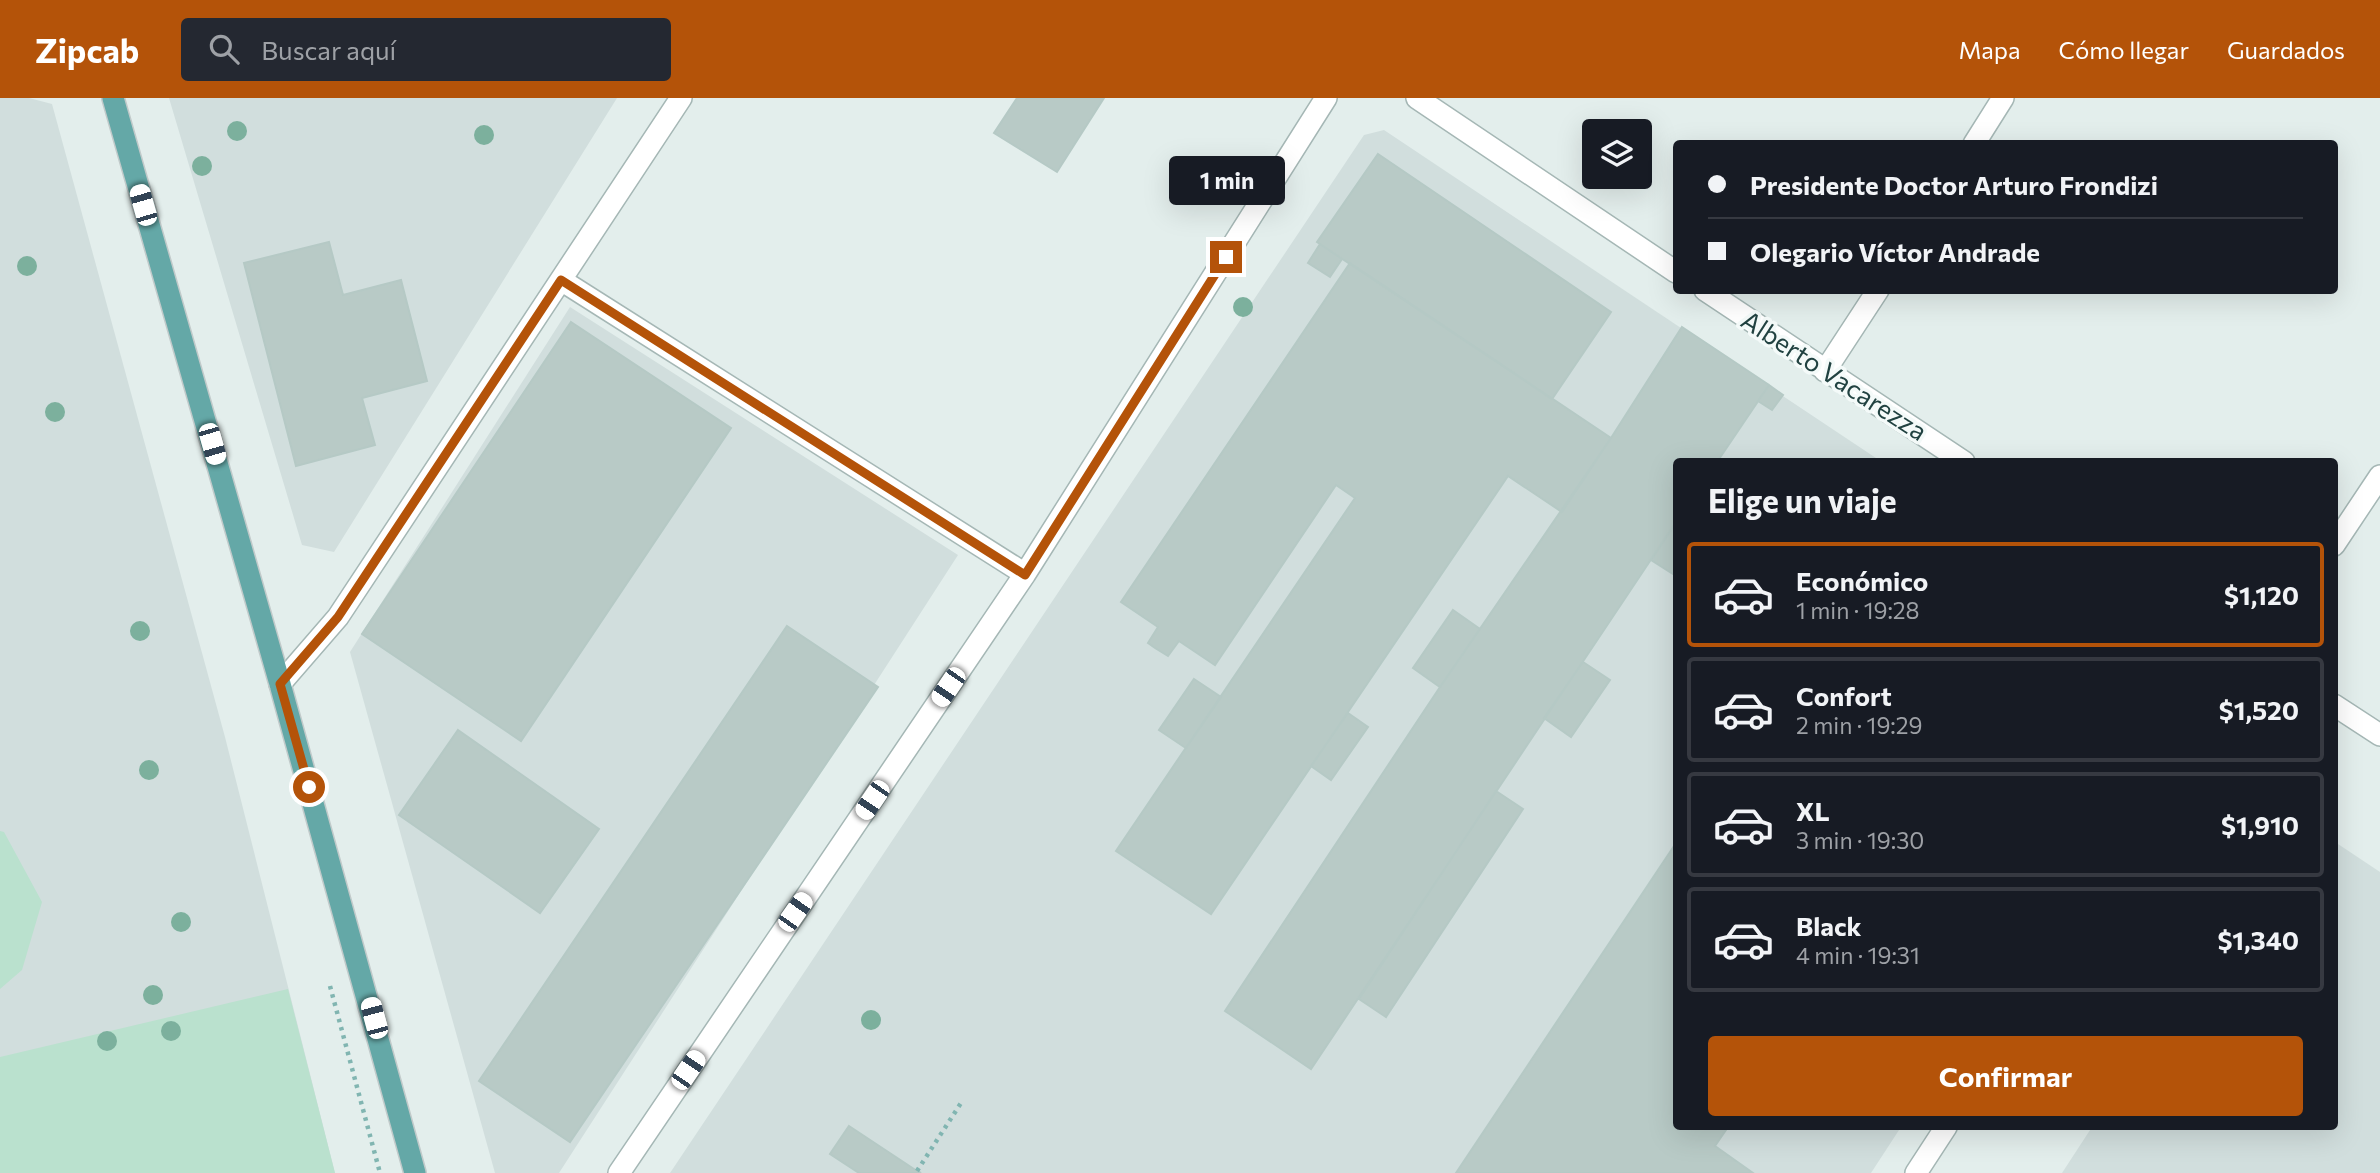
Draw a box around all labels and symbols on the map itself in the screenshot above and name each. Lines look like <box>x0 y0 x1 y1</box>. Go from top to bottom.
callout: 1 min <box>1168 156 1284 204</box>
car <box>128 182 159 228</box>
route end <box>1210 241 1242 273</box>
street label: Alberto Vacarezza <box>1736 303 1933 446</box>
car <box>197 421 228 467</box>
car <box>928 664 969 710</box>
route start <box>293 771 325 803</box>
car <box>852 777 893 823</box>
car <box>775 889 816 935</box>
car <box>359 995 390 1041</box>
car <box>668 1047 709 1093</box>

